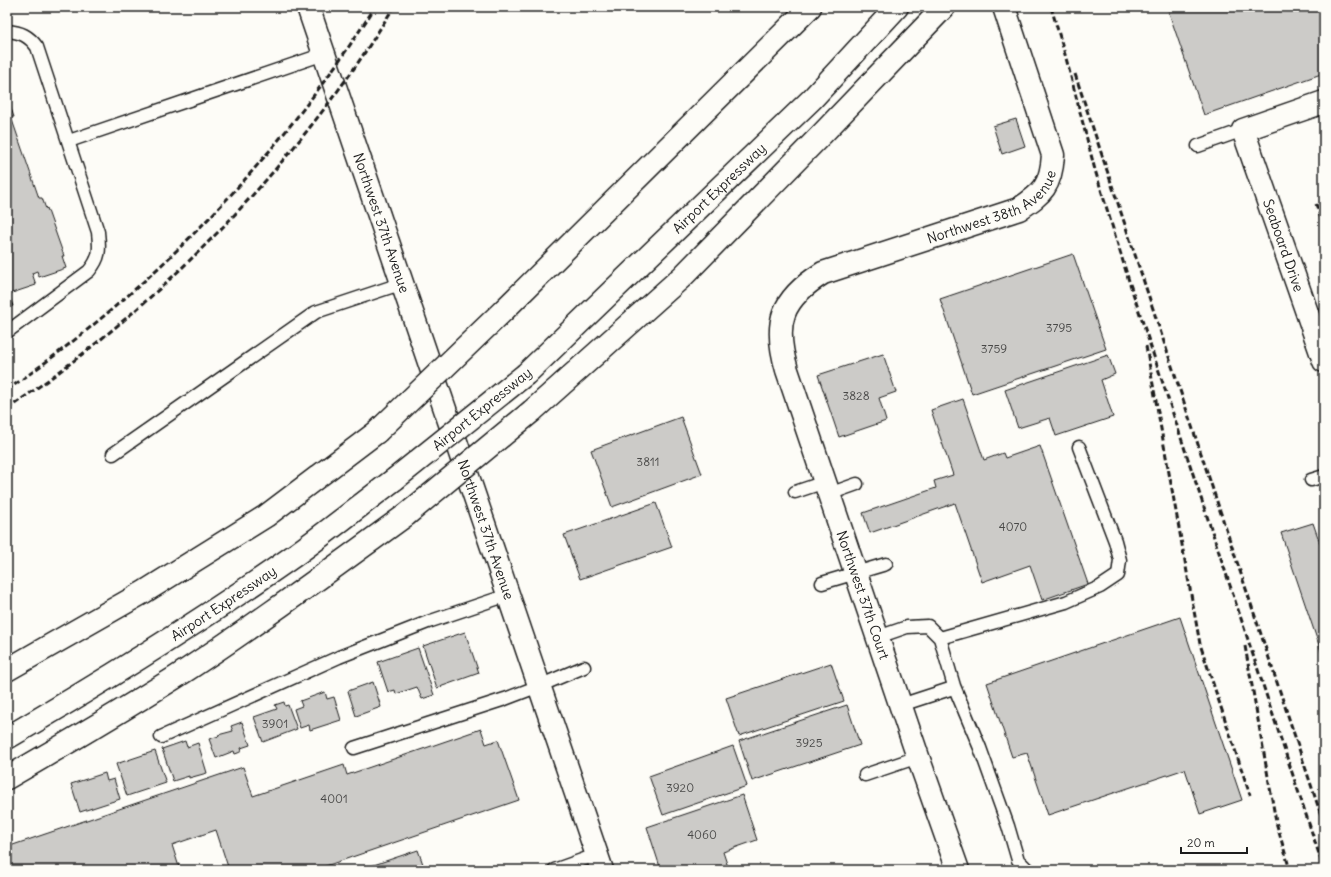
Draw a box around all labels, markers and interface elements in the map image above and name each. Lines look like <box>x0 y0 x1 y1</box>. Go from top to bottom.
street label: Airport Expressway <box>669 139 770 237</box>
street label: Northwest 37th Avenue <box>349 150 414 295</box>
street label: Northwest 38th Avenue <box>925 168 1060 247</box>
street label: Seaboard Drive <box>1259 197 1308 294</box>
house number: 3795 <box>1046 320 1072 335</box>
house number: 3759 <box>981 341 1007 356</box>
street label: Airport Expressway <box>429 363 535 455</box>
house number: 3828 <box>842 388 870 403</box>
house number: 3811 <box>636 454 660 469</box>
street label: Northwest 37th Avenue <box>454 457 518 602</box>
house number: 4070 <box>999 519 1027 534</box>
street label: Northwest 37th Court <box>832 528 894 662</box>
street label: Airport Expressway <box>167 562 280 645</box>
house number: 3901 <box>262 716 288 731</box>
house number: 3925 <box>795 735 823 750</box>
house number: 3920 <box>666 780 694 795</box>
house number: 4001 <box>320 791 348 806</box>
house number: 4060 <box>687 827 717 842</box>
scale bar <box>1181 829 1247 855</box>
text: 20 m <box>1187 835 1215 850</box>

